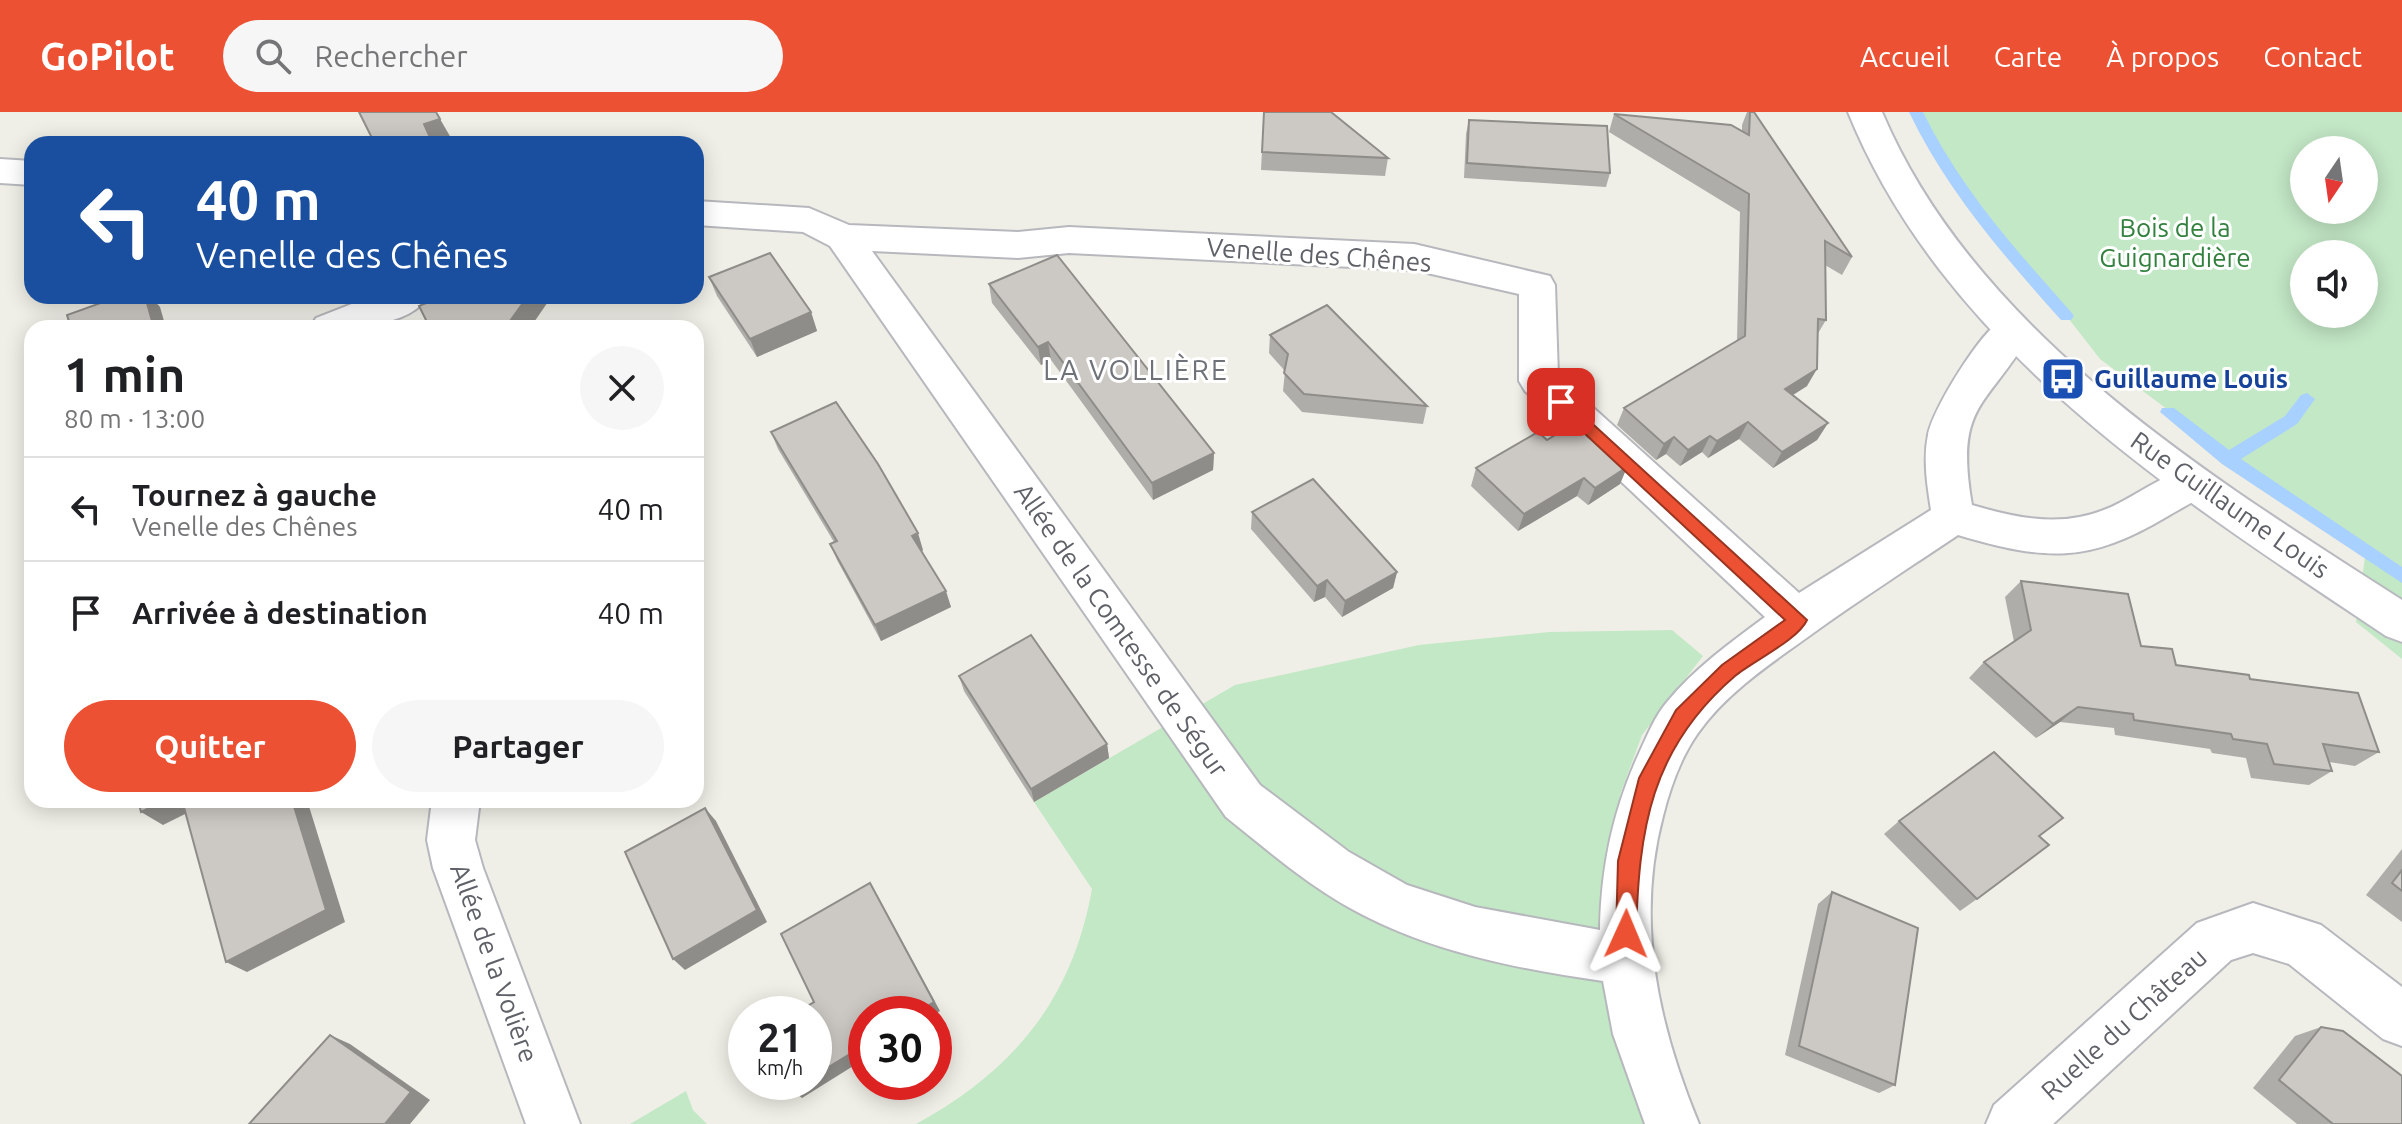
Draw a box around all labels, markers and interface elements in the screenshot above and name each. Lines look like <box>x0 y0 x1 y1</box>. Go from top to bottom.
search box <box>223 20 783 92</box>
icon: search <box>251 34 295 78</box>
text: GoPilot <box>40 35 175 77</box>
text: Rechercher <box>315 39 468 73</box>
text: Accueil <box>1860 41 1950 72</box>
text: Carte <box>1994 41 2062 72</box>
text: À propos <box>2106 41 2219 72</box>
text: Contact <box>2263 41 2362 72</box>
north arrow <box>2290 136 2378 224</box>
map controls <box>2290 136 2378 328</box>
icon: left <box>64 168 168 272</box>
text: 40 m <box>196 168 321 231</box>
park label: Bois de la Guignardière <box>2099 213 2251 272</box>
street label: Venelle des Chênes <box>1206 232 1433 277</box>
text: Venelle des Chênes <box>196 234 508 275</box>
button: sound <box>2290 240 2378 328</box>
button: close <box>580 346 664 430</box>
text: 1 min <box>64 347 185 401</box>
district label: LA VOLLIÈRE <box>1043 353 1229 385</box>
bus stop icon: Guillaume Louis <box>2039 355 2087 403</box>
place label: Guillaume Louis <box>2094 364 2288 393</box>
pin <box>1527 368 1595 436</box>
icon: arrive <box>1539 380 1583 424</box>
text: 80 m · 13:00 <box>64 404 205 433</box>
street label: Rue Guillaume Louis <box>2126 425 2335 584</box>
text: Tournez à gauche <box>132 478 377 512</box>
street label: Allée de la Comtesse de Ségur <box>1009 478 1234 782</box>
icon: left <box>64 487 108 531</box>
text: 40 m <box>597 492 664 526</box>
text: Venelle des Chênes <box>132 512 357 541</box>
icon: arrive <box>64 591 108 635</box>
text: Arrivée à destination <box>132 596 428 630</box>
text: 40 m <box>597 596 664 630</box>
button: Quitter <box>64 700 356 792</box>
button: Partager <box>372 700 664 792</box>
street label: Allée de la Volière <box>445 860 544 1066</box>
position arrow <box>1584 892 1668 976</box>
street label: Ruelle du Château <box>2035 942 2212 1105</box>
speed limit sign: 30 <box>848 996 952 1100</box>
text: 21 <box>757 1015 803 1060</box>
text: km/h <box>757 1056 803 1079</box>

